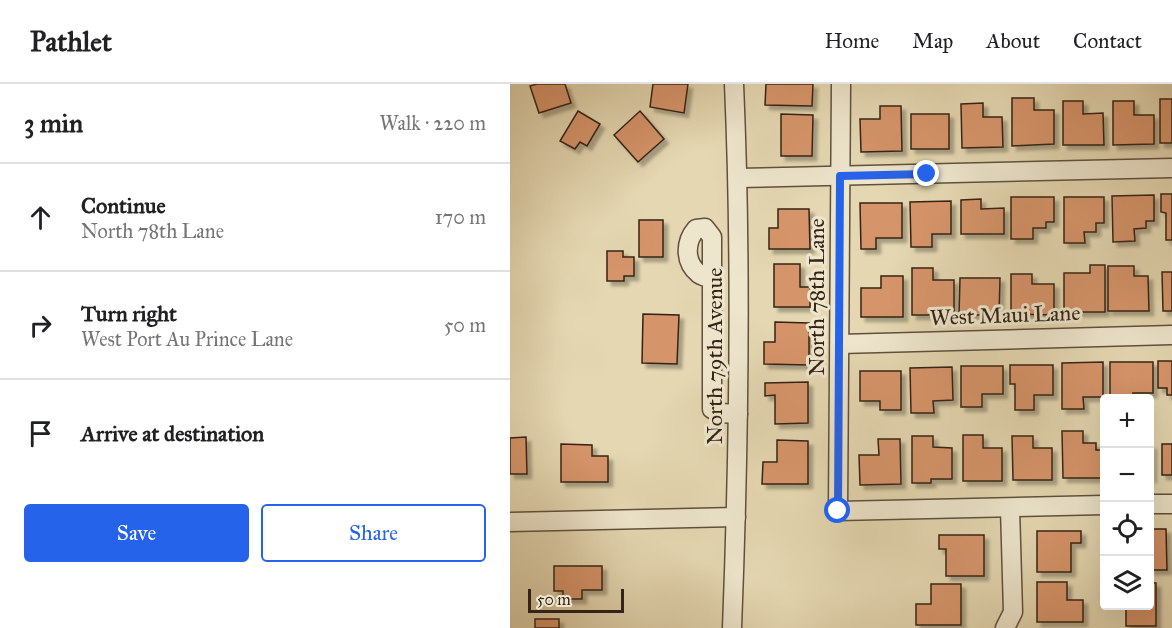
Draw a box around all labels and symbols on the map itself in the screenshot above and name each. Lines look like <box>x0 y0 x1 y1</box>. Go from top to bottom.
route end <box>913 160 939 186</box>
street label: North 78th Lane <box>803 218 830 376</box>
street label: North 79th Avenue <box>701 268 728 444</box>
street label: West Maui Lane <box>929 299 1081 331</box>
route start <box>824 497 850 523</box>
scale bar <box>528 586 624 614</box>

